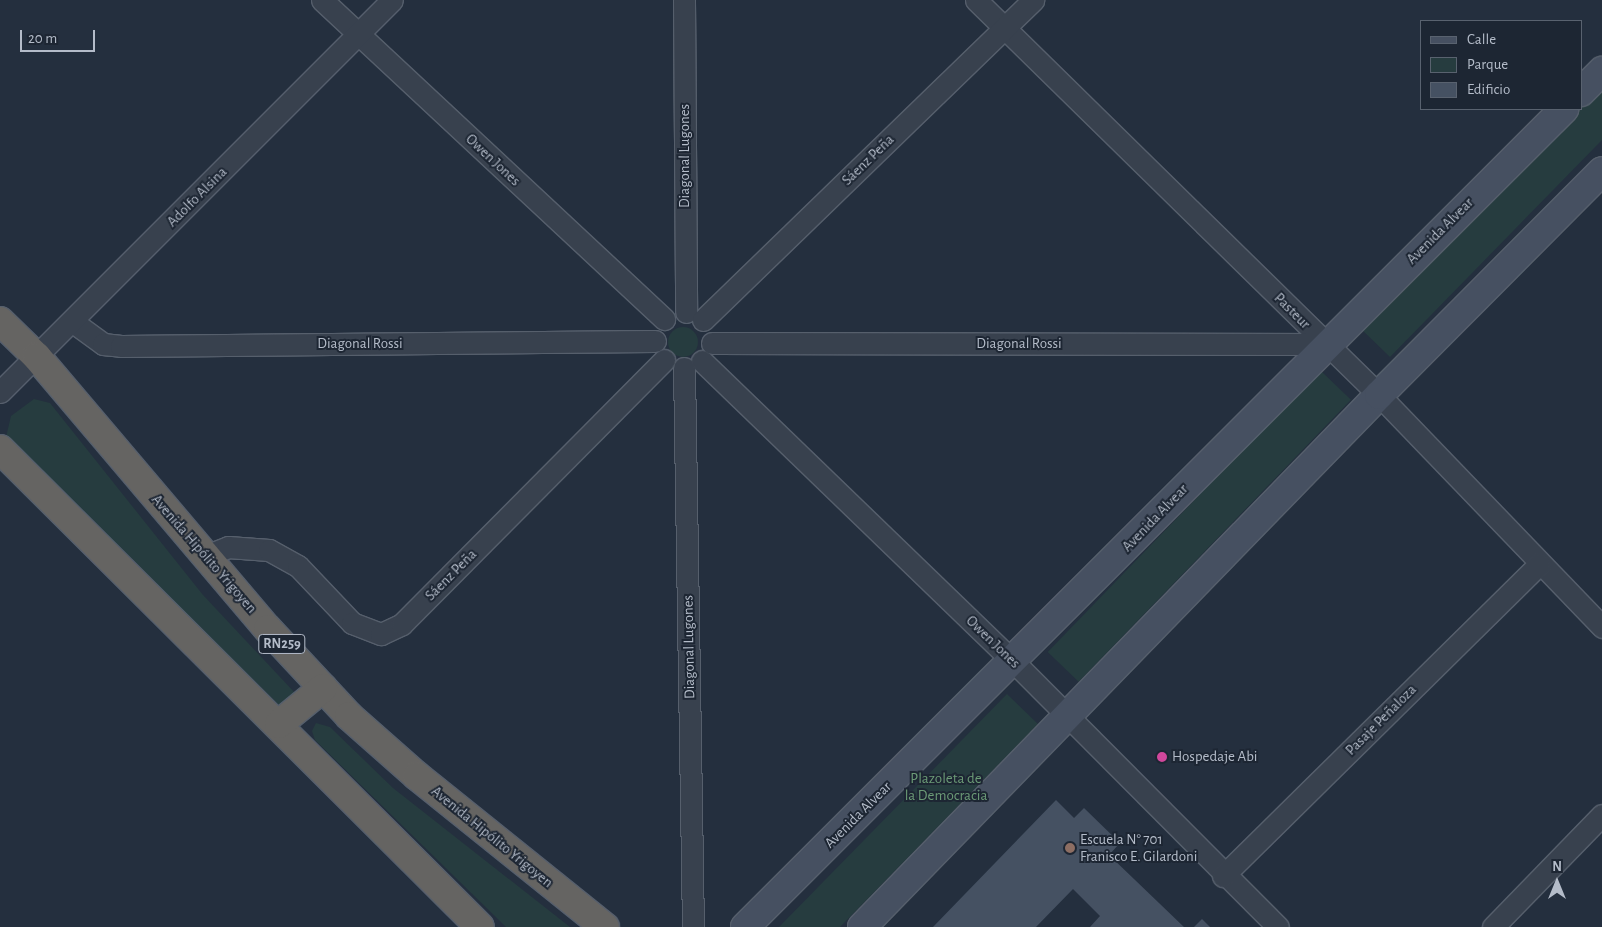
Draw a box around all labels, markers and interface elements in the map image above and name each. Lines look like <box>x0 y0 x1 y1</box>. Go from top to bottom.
scale bar <box>22 20 98 52</box>
legend <box>1420 20 1582 110</box>
text: 20 m <box>28 31 57 46</box>
text: Calle <box>1467 32 1496 47</box>
text: Parque <box>1467 57 1508 72</box>
text: Edificio <box>1467 82 1510 97</box>
street label: Diagonal Lugones <box>676 104 694 208</box>
street label: Owen Jones <box>462 130 524 190</box>
street label: Sáenz Peña <box>838 131 898 189</box>
street label: Adolfo Alsina <box>163 163 231 231</box>
street label: Avenida Alvear <box>1403 194 1477 268</box>
street label: Pasteur <box>1270 289 1314 333</box>
street label: Diagonal Rossi <box>317 335 403 353</box>
street label: Diagonal Rossi <box>976 335 1062 353</box>
street label: Avenida Alvear <box>1118 480 1192 556</box>
street label: Avenida Hipólito Yrigoyen <box>148 491 260 617</box>
street label: Sáenz Peña <box>421 545 481 605</box>
street label: Diagonal Lugones <box>679 595 699 699</box>
street label: Owen Jones <box>962 612 1024 672</box>
road number: RN259 <box>258 633 306 656</box>
street label: Pasaje Peñaloza <box>1342 681 1420 759</box>
place label: Hospedaje Abi <box>1172 748 1257 766</box>
marker: Hospedaje Abi <box>1156 751 1168 763</box>
park label: Plazoleta de la Democracia <box>905 769 987 804</box>
street label: Avenida Alvear <box>821 778 895 852</box>
street label: Avenida Hipólito Yrigoyen <box>428 782 556 892</box>
place label: Escuela N° 701 Franisco E. Gilardoni <box>1080 830 1197 865</box>
marker: Escuela N° 701 Franisco E. Gilardoni <box>1064 842 1076 854</box>
north arrow <box>1532 857 1582 907</box>
text: N <box>1552 860 1562 874</box>

